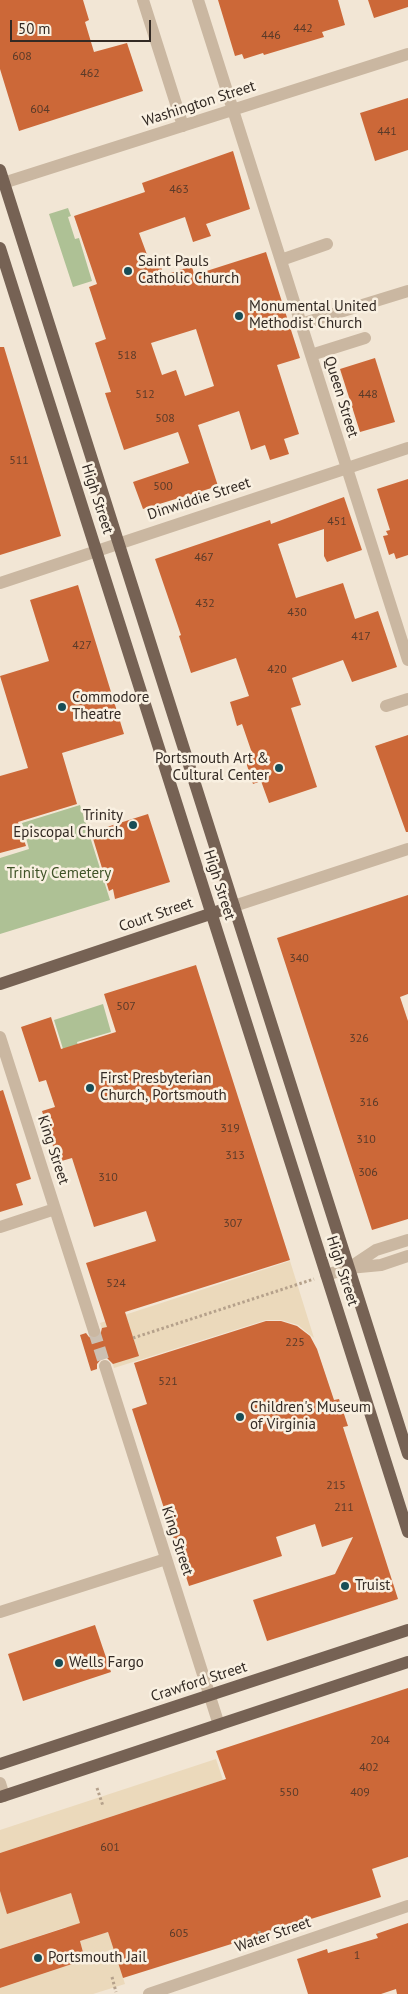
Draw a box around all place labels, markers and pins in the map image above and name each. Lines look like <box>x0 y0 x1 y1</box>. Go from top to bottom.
place label: Saint Pauls Catholic Church <box>138 253 239 288</box>
marker: Saint Pauls Catholic Church <box>122 265 134 277</box>
place label: Monumental United Methodist Church <box>249 298 377 333</box>
marker: Monumental United Methodist Church <box>233 310 245 322</box>
place label: Commodore Theatre <box>72 689 149 724</box>
marker: Commodore Theatre <box>56 701 68 713</box>
place label: Portsmouth Art & Cultural Center <box>155 750 269 785</box>
marker: Portsmouth Art & Cultural Center <box>273 762 285 774</box>
place label: Trinity Episcopal Church <box>13 807 123 842</box>
marker: Trinity Episcopal Church <box>127 819 139 831</box>
place label: First Presbyterian Church, Portsmouth <box>100 1070 227 1105</box>
marker: First Presbyterian Church, Portsmouth <box>84 1082 96 1094</box>
place label: Children's Museum of Virginia <box>250 1399 371 1434</box>
marker: Children's Museum of Virginia <box>234 1411 246 1423</box>
place label: Truist <box>355 1577 390 1595</box>
marker: Truist <box>339 1580 351 1592</box>
place label: Wells Fargo <box>69 1654 144 1672</box>
marker: Wells Fargo <box>53 1657 65 1669</box>
place label: Portsmouth Jail <box>48 1949 147 1967</box>
marker: Portsmouth Jail <box>32 1952 44 1964</box>

